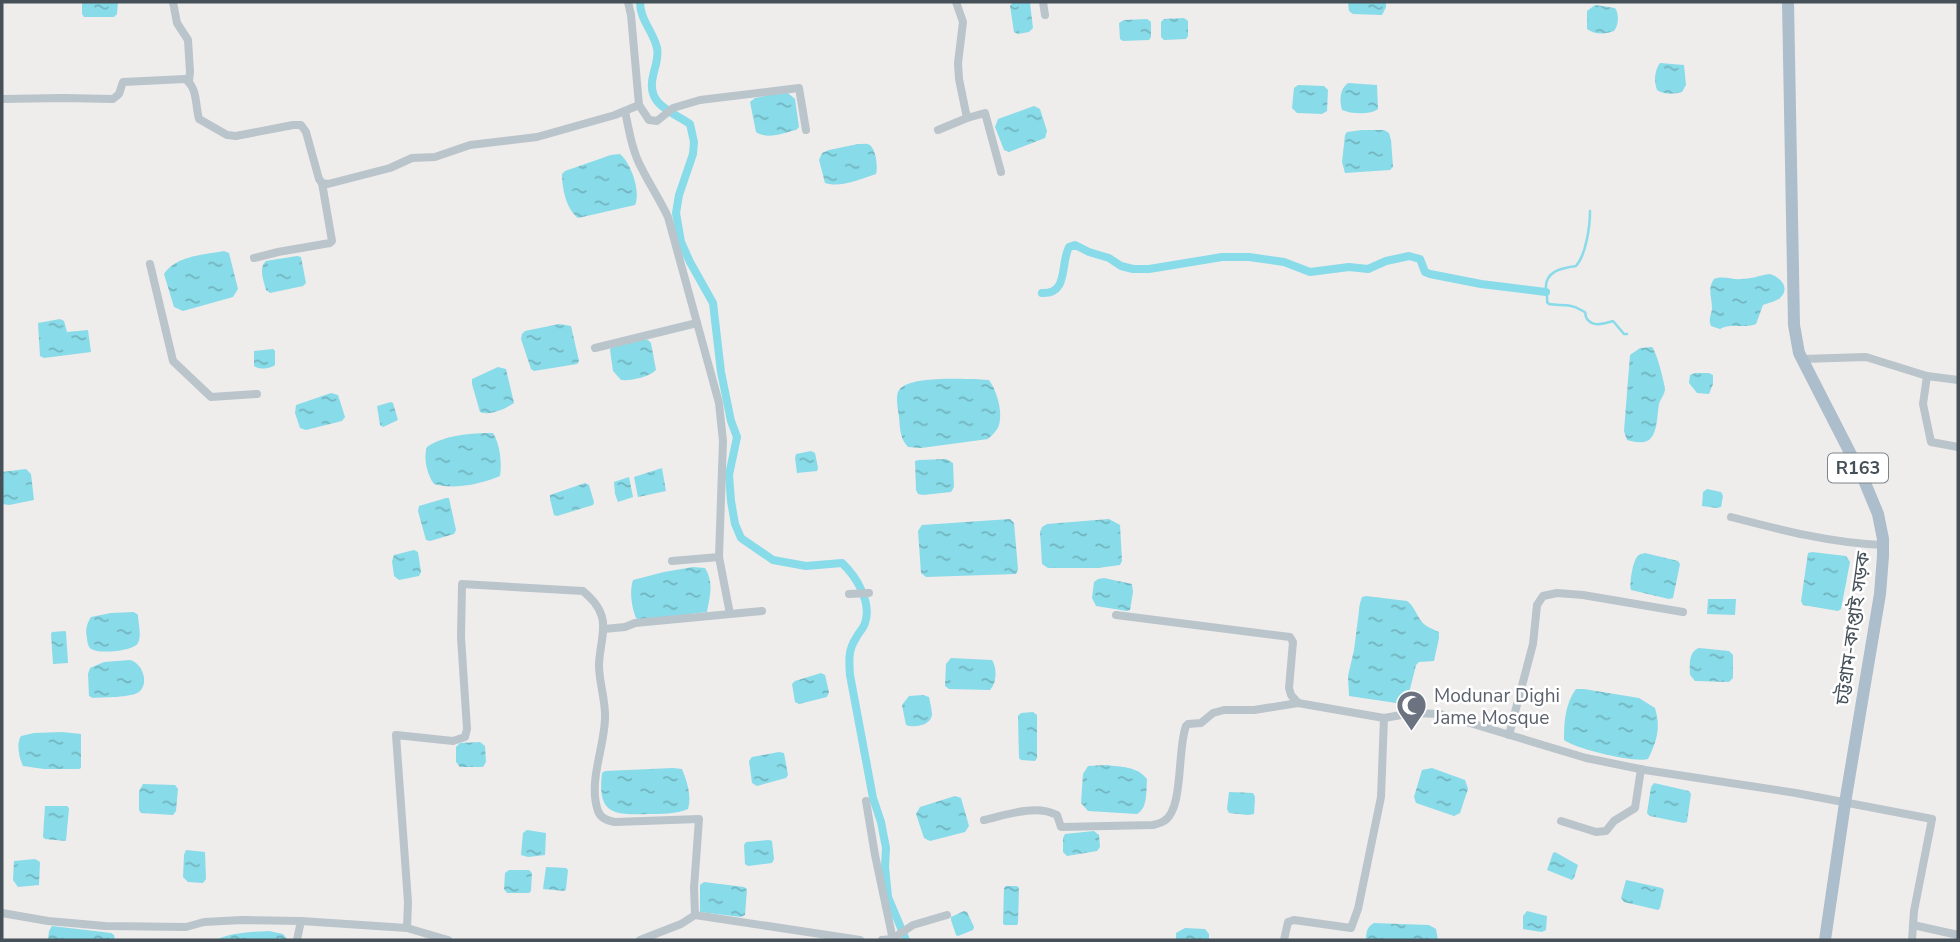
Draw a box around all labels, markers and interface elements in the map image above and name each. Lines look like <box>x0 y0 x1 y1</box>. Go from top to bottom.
road number: R163 <box>1828 454 1888 482</box>
street label: চট্টগ্রাম-কাপ্তাই সড়ক <box>1829 549 1877 707</box>
place label: Modunar Dighi Jame Mosque <box>1433 683 1560 731</box>
mosque icon: Modunar Dighi Jame Mosque <box>1394 689 1428 733</box>

